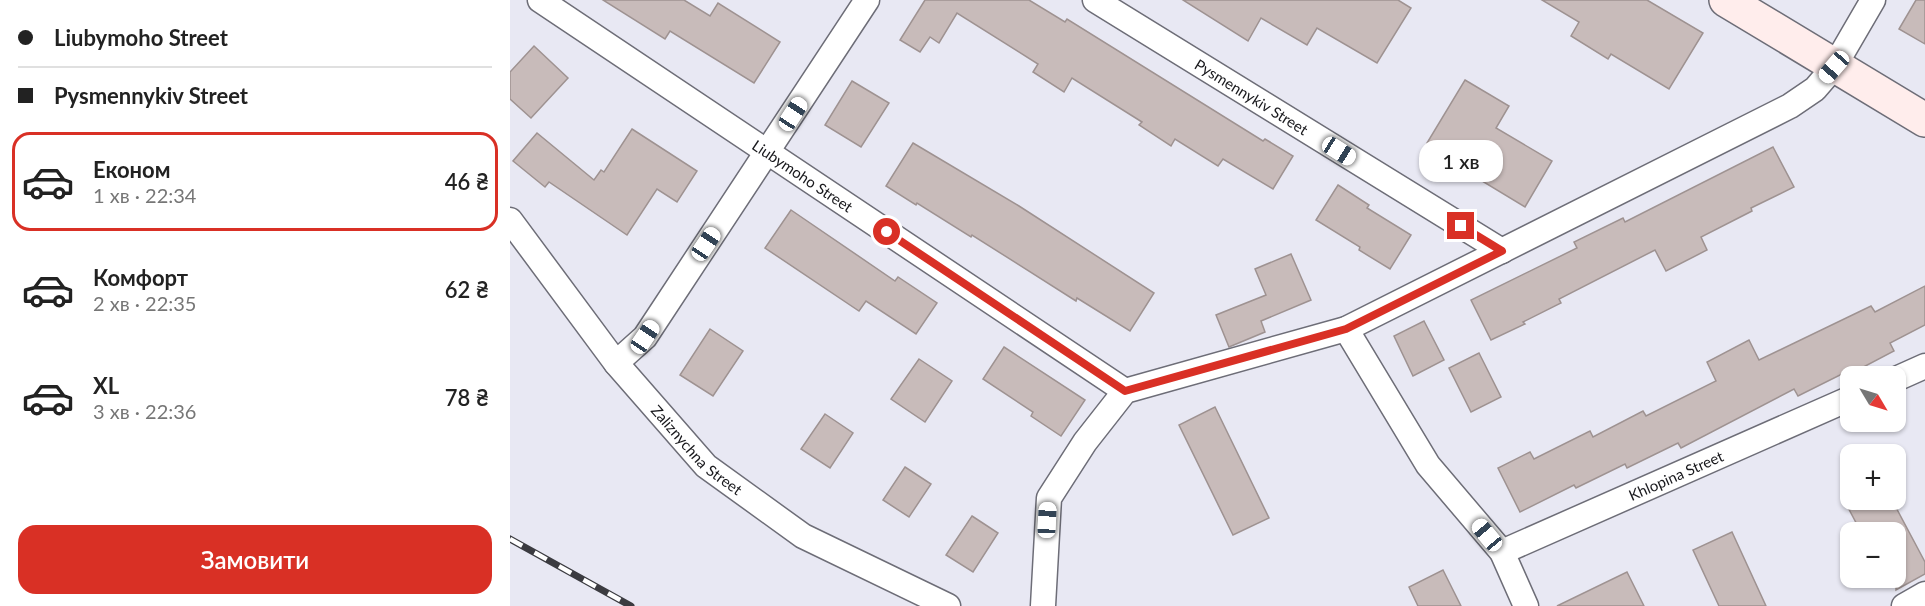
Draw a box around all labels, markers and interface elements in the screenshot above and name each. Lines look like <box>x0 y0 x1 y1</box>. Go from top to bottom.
text: Liubymoho Street <box>54 24 228 51</box>
car <box>1815 48 1853 86</box>
street label: Pysmennykiv Street <box>1192 55 1312 139</box>
text: Pysmennykiv Street <box>54 82 248 109</box>
car <box>776 94 810 134</box>
car <box>1319 134 1359 168</box>
street label: Liubymoho Street <box>749 136 857 216</box>
callout: 1 хв <box>1419 139 1503 181</box>
text: 1 хв <box>1443 149 1479 173</box>
icon: car <box>21 155 75 209</box>
text: Економ <box>93 156 171 183</box>
text: 46 ₴ <box>445 168 489 195</box>
text: 1 хв · 22:34 <box>93 183 196 207</box>
route end <box>1447 212 1474 239</box>
route start <box>873 218 900 245</box>
car <box>688 224 724 264</box>
icon: car <box>21 263 75 317</box>
text: Комфорт <box>93 264 188 291</box>
text: 62 ₴ <box>445 276 489 303</box>
text: 2 хв · 22:35 <box>93 291 196 315</box>
car <box>627 317 663 357</box>
north arrow <box>1840 366 1906 432</box>
map controls <box>1840 366 1906 588</box>
icon: car <box>21 371 75 425</box>
text: XL <box>93 372 119 399</box>
text: 78 ₴ <box>445 384 489 411</box>
text: 3 хв · 22:36 <box>93 399 196 423</box>
street label: Zaliznychna Street <box>648 401 746 499</box>
button: + <box>1840 444 1906 510</box>
street label: Khlopina Street <box>1626 446 1727 504</box>
car <box>1037 502 1057 538</box>
car <box>1469 515 1505 555</box>
button: − <box>1840 522 1906 588</box>
button: Замовити <box>18 525 492 594</box>

